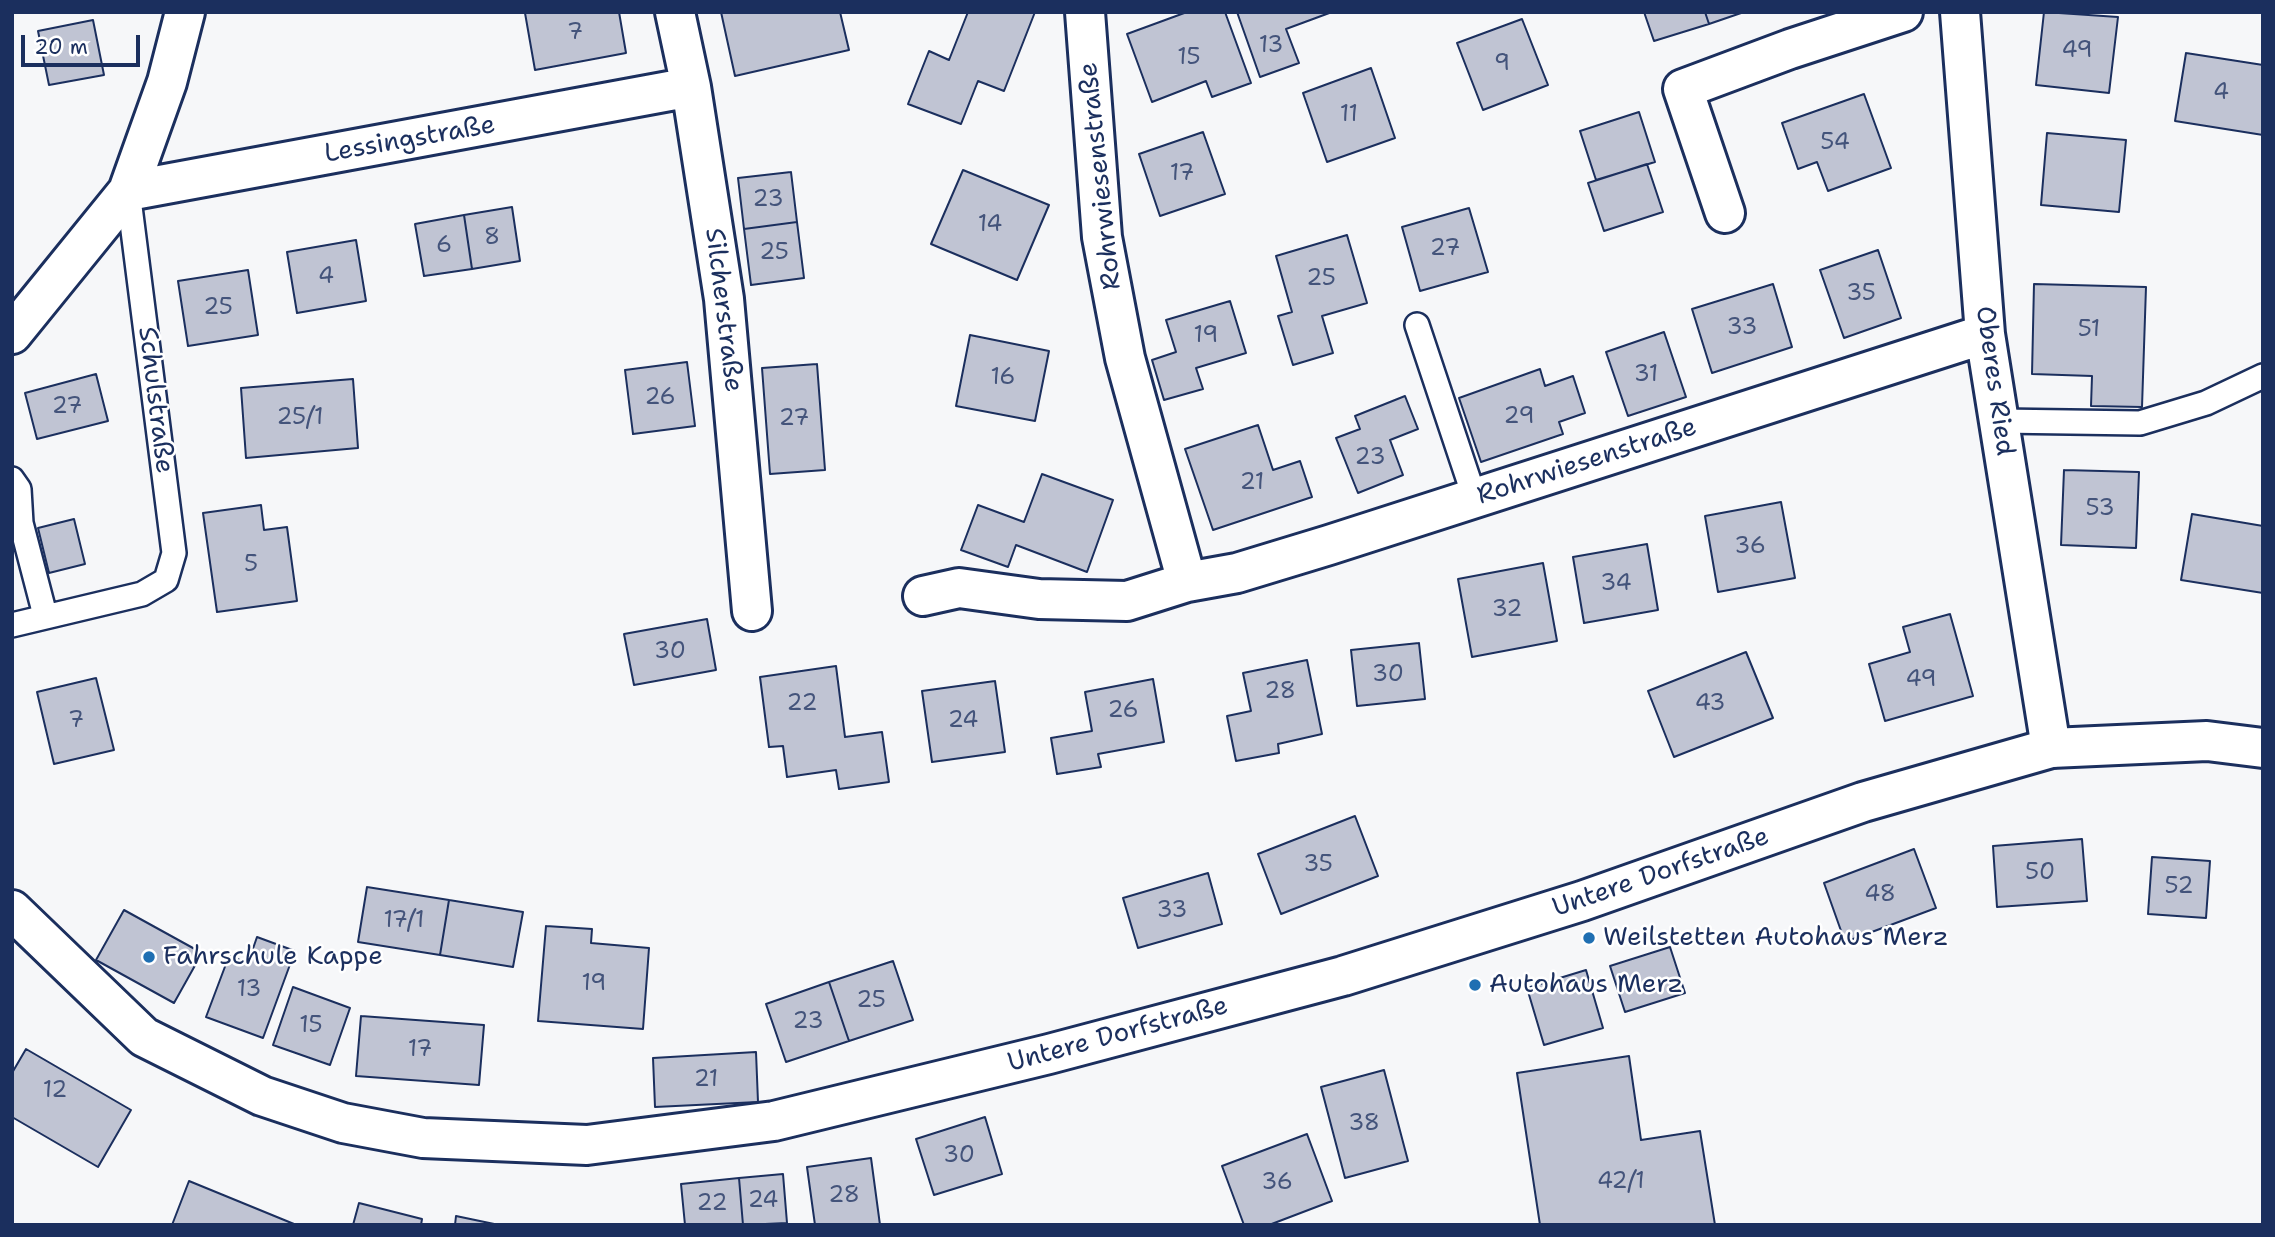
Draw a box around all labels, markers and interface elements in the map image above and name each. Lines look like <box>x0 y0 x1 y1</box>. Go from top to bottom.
house number: 7 <box>567 19 583 47</box>
scale bar <box>24 21 144 65</box>
house number: 13 <box>1259 32 1283 60</box>
text: 20 m <box>34 33 88 61</box>
house number: 49 <box>2061 37 2093 65</box>
house number: 15 <box>1177 44 1201 72</box>
house number: 9 <box>1494 50 1510 78</box>
street label: Rohrwiesenstraße <box>1074 61 1128 291</box>
house number: 4 <box>2213 79 2229 107</box>
house number: 11 <box>1340 101 1358 129</box>
street label: Lessingstraße <box>322 110 498 170</box>
house number: 54 <box>1820 129 1850 157</box>
house number: 17 <box>1170 160 1194 188</box>
house number: 23 <box>752 186 784 214</box>
house number: 14 <box>978 211 1002 239</box>
house number: 8 <box>484 224 500 252</box>
street label: Silcherstraße <box>697 226 749 394</box>
house number: 6 <box>436 232 452 260</box>
house number: 27 <box>1430 235 1460 263</box>
house number: 25 <box>759 239 789 267</box>
house number: 4 <box>318 263 334 291</box>
house number: 25 <box>1306 265 1336 293</box>
house number: 35 <box>1846 280 1876 308</box>
house number: 25 <box>203 294 233 322</box>
street label: Oberes Ried <box>1968 304 2020 458</box>
house number: 33 <box>1727 314 1757 342</box>
house number: 51 <box>2078 316 2100 344</box>
house number: 19 <box>1194 322 1218 350</box>
street label: Schulstraße <box>131 325 179 475</box>
house number: 31 <box>1634 361 1658 389</box>
house number: 16 <box>991 364 1015 392</box>
house number: 26 <box>644 384 676 412</box>
house number: 27 <box>52 393 82 421</box>
house number: 29 <box>1504 403 1534 431</box>
house number: 25/1 <box>276 404 324 432</box>
house number: 27 <box>779 405 809 433</box>
street label: Rohrwiesenstraße <box>1473 412 1701 512</box>
house number: 23 <box>1354 444 1386 472</box>
house number: 21 <box>1240 469 1264 497</box>
house number: 53 <box>2085 495 2115 523</box>
house number: 36 <box>1734 533 1766 561</box>
house number: 5 <box>244 551 258 579</box>
house number: 34 <box>1600 570 1632 598</box>
house number: 32 <box>1492 596 1522 624</box>
house number: 30 <box>654 638 686 666</box>
house number: 30 <box>1372 661 1404 689</box>
house number: 49 <box>1905 666 1937 694</box>
house number: 28 <box>1264 678 1296 706</box>
house number: 22 <box>786 690 818 718</box>
house number: 43 <box>1695 690 1725 718</box>
house number: 26 <box>1107 697 1139 725</box>
house number: 7 <box>68 707 84 735</box>
house number: 24 <box>948 707 978 735</box>
street label: Untere Dorfstraße <box>1549 821 1773 925</box>
house number: 35 <box>1303 851 1333 879</box>
house number: 50 <box>2025 859 2055 887</box>
house number: 52 <box>2165 873 2193 901</box>
house number: 48 <box>1864 881 1896 909</box>
house number: 33 <box>1157 897 1187 925</box>
house number: 17/1 <box>383 907 425 935</box>
place label: Weilstetten Autohaus Merz <box>1603 922 1948 954</box>
marker: Weilstetten Autohaus Merz <box>1581 930 1597 946</box>
place label: Fahrschule Kappe <box>163 941 383 973</box>
marker: Fahrschule Kappe <box>141 949 157 965</box>
place label: Autohaus Merz <box>1489 969 1683 1001</box>
house number: 19 <box>582 970 606 998</box>
house number: 13 <box>237 976 261 1004</box>
marker: Autohaus Merz <box>1467 977 1483 993</box>
house number: 25 <box>856 987 886 1015</box>
street label: Untere Dorfstraße <box>1005 991 1231 1079</box>
house number: 23 <box>792 1008 824 1036</box>
house number: 15 <box>299 1012 323 1040</box>
house number: 17 <box>408 1036 432 1064</box>
house number: 21 <box>694 1066 718 1094</box>
house number: 12 <box>43 1077 67 1105</box>
house number: 38 <box>1348 1110 1380 1138</box>
house number: 30 <box>943 1142 975 1170</box>
house number: 42/1 <box>1597 1168 1645 1196</box>
house number: 36 <box>1261 1169 1293 1197</box>
house number: 28 <box>828 1182 860 1210</box>
house number: 24 <box>748 1187 778 1215</box>
house number: 22 <box>696 1190 728 1218</box>

